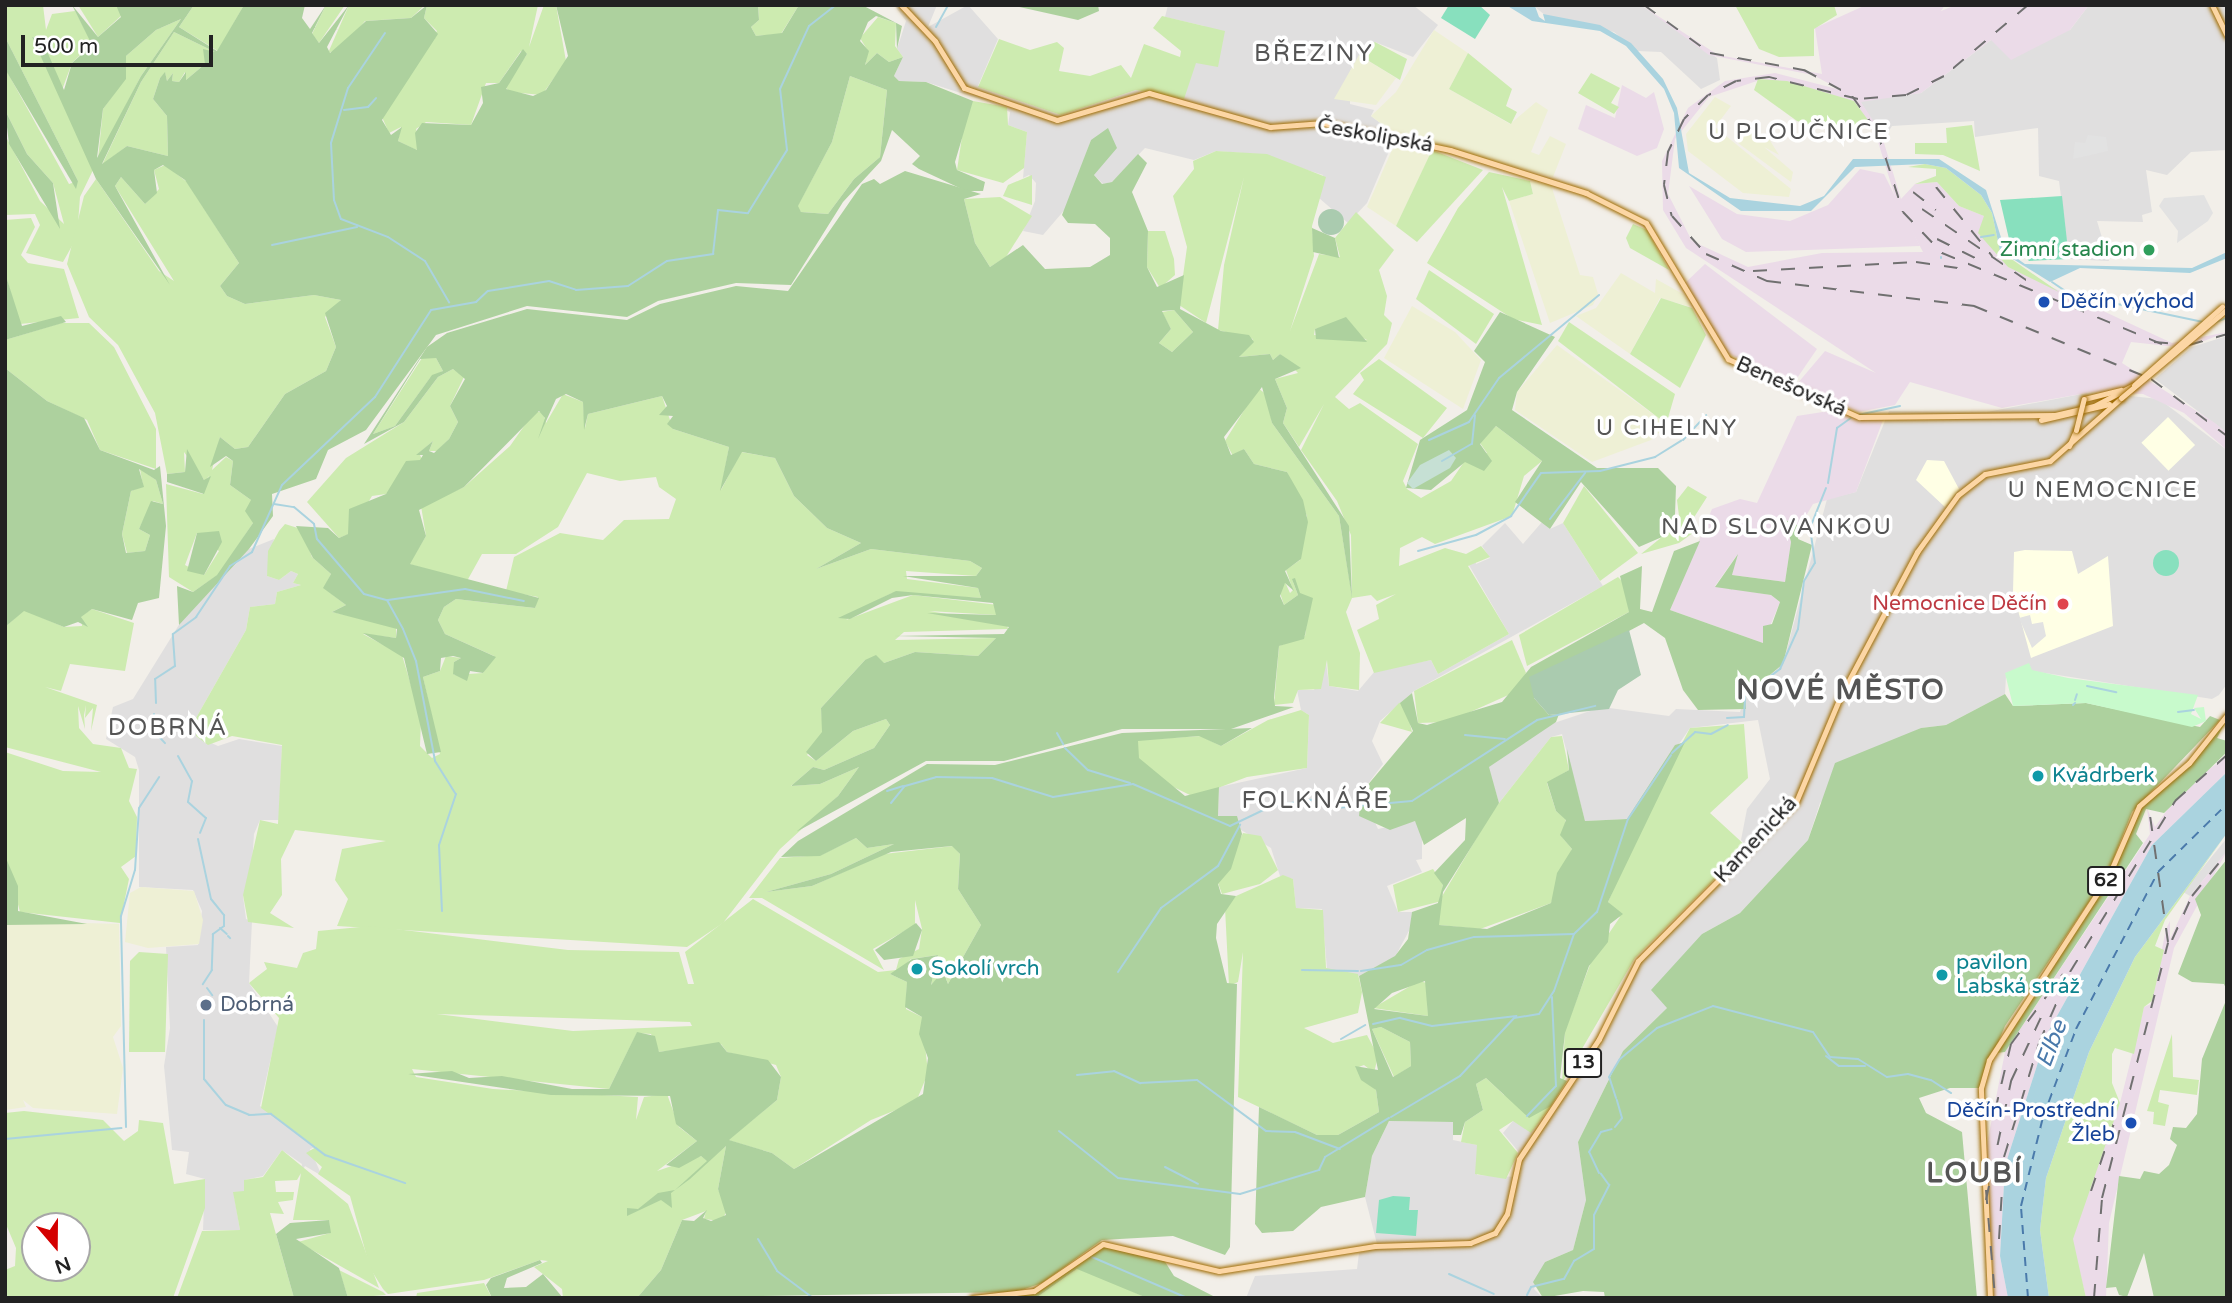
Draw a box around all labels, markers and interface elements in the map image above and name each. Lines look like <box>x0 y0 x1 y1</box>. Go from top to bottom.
scale bar <box>24 21 217 65</box>
text: 500 m <box>34 34 98 59</box>
district label: BŘEZINY <box>1255 40 1373 68</box>
street label: Českolipská <box>1315 113 1435 159</box>
district label: U PLOUČNICE <box>1709 118 1889 146</box>
place label: Zimní stadion <box>2000 237 2135 263</box>
marker: Zimní stadion <box>2141 242 2157 258</box>
place label: Děčín východ <box>2060 289 2194 315</box>
marker: Děčín východ <box>2034 292 2054 312</box>
street label: Benešovská <box>1732 352 1850 422</box>
district label: U CIHELNY <box>1597 414 1737 442</box>
district label: U NEMOCNICE <box>2009 476 2197 504</box>
district label: NAD SLOVANKOU <box>1663 513 1891 541</box>
place label: Nemocnice Děčín <box>1872 591 2047 617</box>
marker: Nemocnice Děčín <box>2053 594 2073 614</box>
district label: NOVÉ MĚSTO <box>1737 673 1945 707</box>
district label: DOBRNÁ <box>109 714 227 742</box>
place label: Kvádrberk <box>2052 763 2155 789</box>
marker: Kvádrberk <box>2030 768 2046 784</box>
district label: FOLKNÁŘE <box>1242 787 1390 815</box>
street label: Kamenická <box>1710 791 1802 889</box>
road number: 62 <box>2087 866 2125 897</box>
place label: pavilon Labská stráž <box>1956 950 2080 1000</box>
place label: Sokolí vrch <box>931 956 1039 982</box>
marker: Sokolí vrch <box>909 961 925 977</box>
marker: pavilon Labská stráž <box>1934 967 1950 983</box>
place label: Dobrná <box>220 992 294 1018</box>
marker: Dobrná <box>198 997 214 1013</box>
water label: Elbe <box>2031 1017 2073 1071</box>
road number: 13 <box>1564 1048 1602 1078</box>
place label: Děčín-Prostřední Žleb <box>1947 1098 2115 1148</box>
marker: Děčín-Prostřední Žleb <box>2121 1113 2141 1133</box>
district label: LOUBÍ <box>1927 1156 2023 1190</box>
north arrow <box>21 1212 91 1282</box>
text: N <box>52 1252 73 1278</box>

